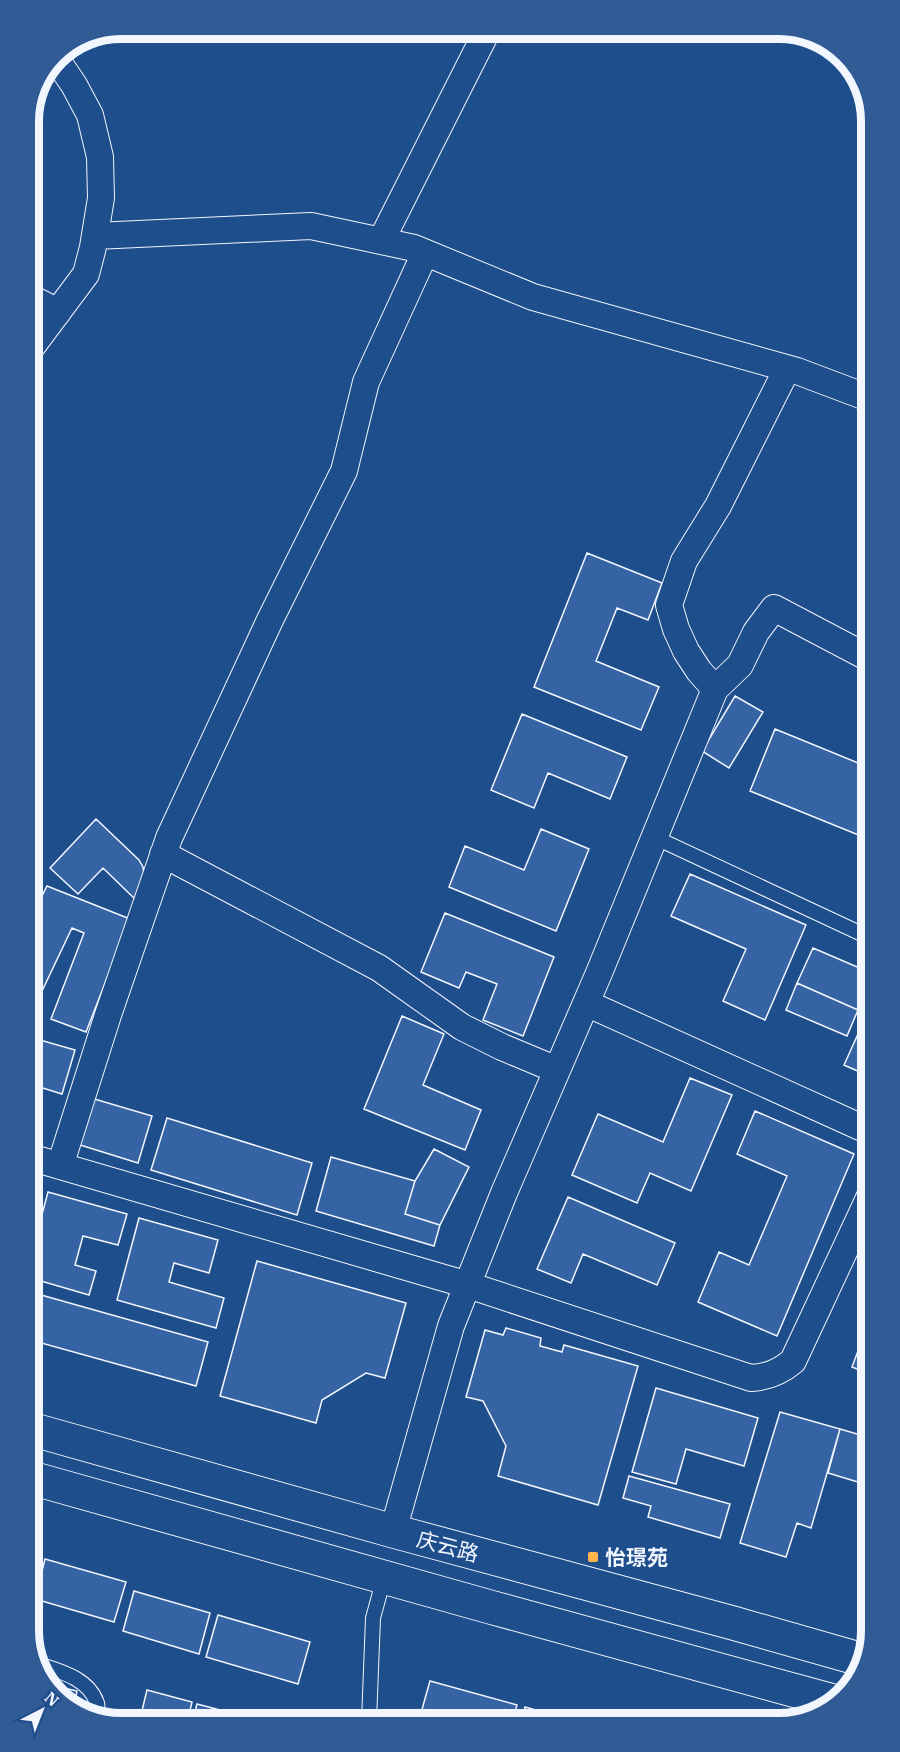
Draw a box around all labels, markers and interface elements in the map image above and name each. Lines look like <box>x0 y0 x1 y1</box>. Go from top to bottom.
street label: 庆云路 <box>414 1524 482 1568</box>
place label: 怡璟苑 <box>605 1543 668 1571</box>
marker: 怡璟苑 <box>586 1550 600 1564</box>
north arrow <box>12 1680 72 1740</box>
text: N <box>41 1687 63 1711</box>

